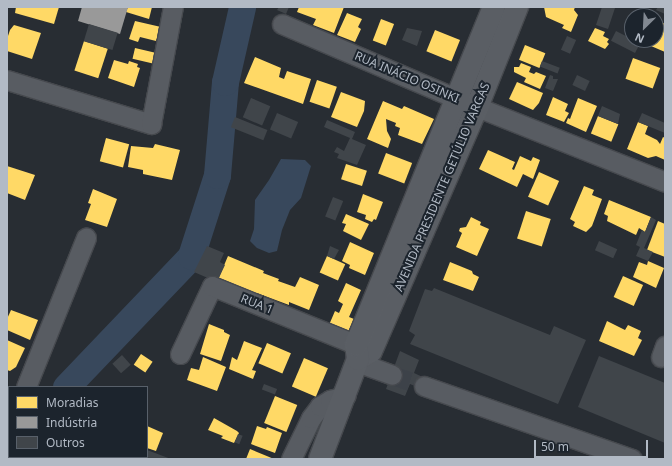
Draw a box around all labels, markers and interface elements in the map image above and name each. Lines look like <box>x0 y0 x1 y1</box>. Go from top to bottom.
north arrow <box>624 8 664 48</box>
text: N <box>632 30 646 47</box>
street label: RUA INÁCIO OSINKI <box>352 48 462 106</box>
street label: AVENIDA PRESIDENTE GETÚLIO VARGAS <box>391 81 493 293</box>
street label: RUA 1 <box>239 291 275 317</box>
legend <box>8 386 148 458</box>
text: Moradias <box>46 394 99 411</box>
text: Indústria <box>46 414 97 431</box>
scale bar <box>536 432 650 458</box>
text: Outros <box>46 434 85 451</box>
text: 50 m <box>541 438 569 455</box>

